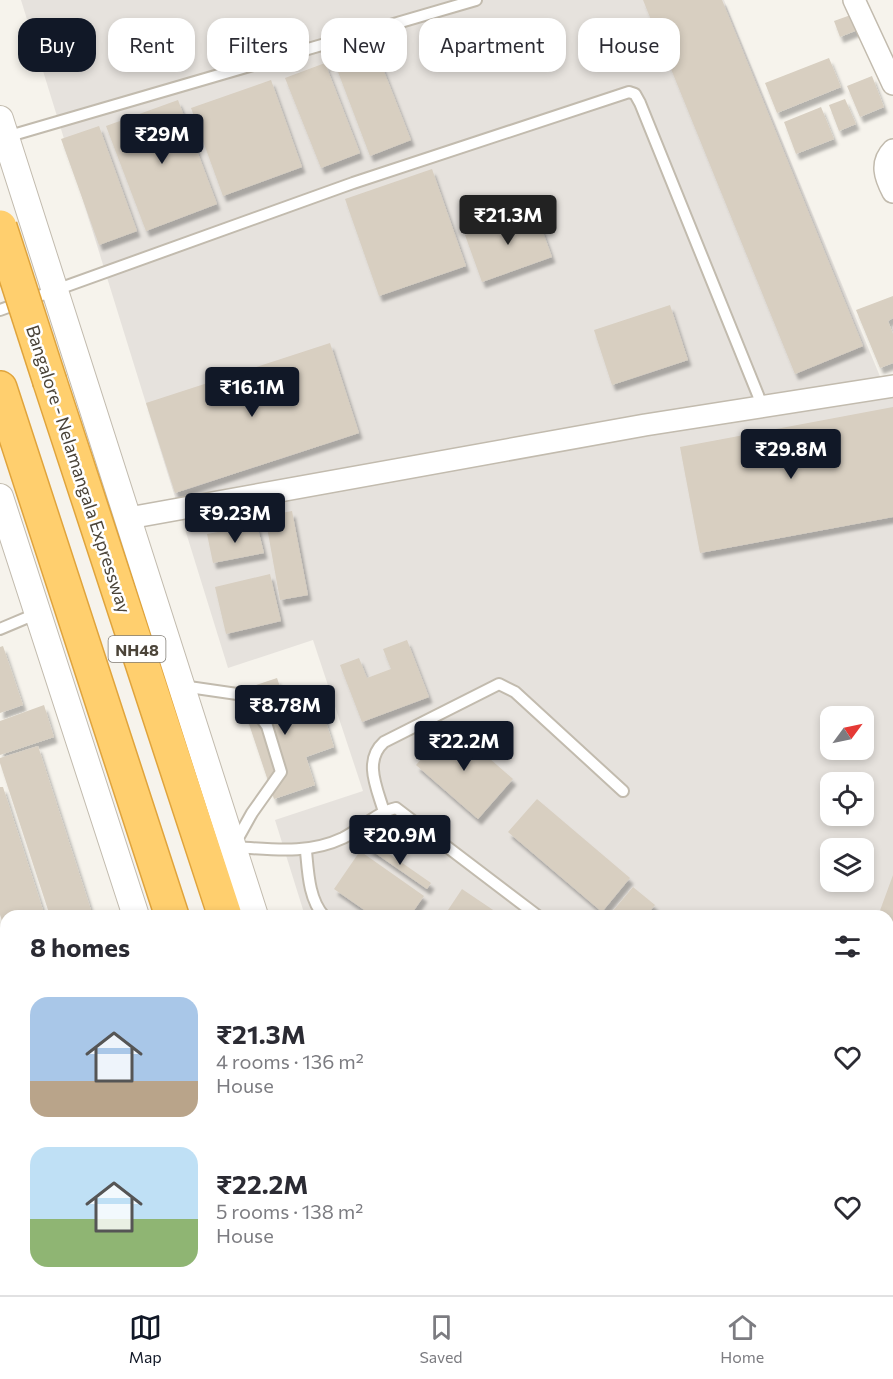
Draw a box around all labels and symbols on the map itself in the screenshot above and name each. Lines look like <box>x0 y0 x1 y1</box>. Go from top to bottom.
pin: ₹29M <box>126 114 198 165</box>
pin: ₹21.3M <box>459 195 557 246</box>
street label: Bangalore - Nelamangala Expressway <box>22 322 136 616</box>
pin: ₹16.1M <box>203 367 301 418</box>
pin: ₹29.8M <box>742 429 840 480</box>
pin: ₹9.23M <box>186 493 284 544</box>
road number: NH48 <box>108 636 166 662</box>
pin: ₹8.78M <box>236 685 334 736</box>
north arrow <box>820 706 874 760</box>
pin: ₹22.2M <box>415 721 513 772</box>
pin: ₹20.9M <box>351 815 449 866</box>

